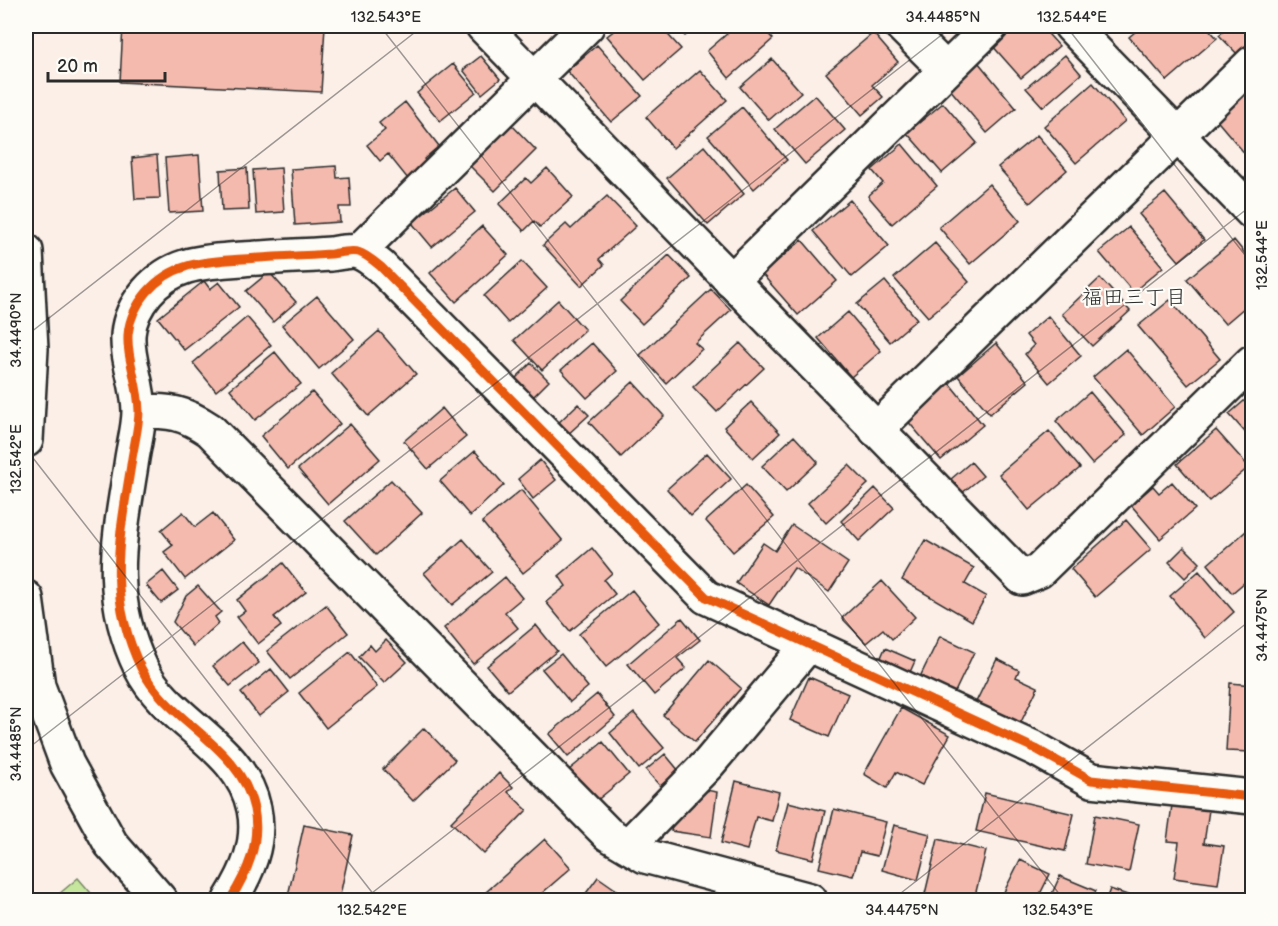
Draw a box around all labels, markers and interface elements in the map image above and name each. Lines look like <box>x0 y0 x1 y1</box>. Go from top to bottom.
text: 132.543°E <box>351 8 421 27</box>
text: 34.4485°N <box>906 8 980 27</box>
text: 132.544°E <box>1037 8 1107 27</box>
scale bar <box>48 45 165 83</box>
text: 20 m <box>57 56 98 77</box>
text: 132.544°E <box>1253 220 1272 290</box>
district label: 福田三丁目 <box>1082 285 1187 310</box>
text: 34.4490°N <box>7 292 26 368</box>
text: 132.542°E <box>7 424 26 494</box>
text: 34.4475°N <box>1253 588 1272 662</box>
text: 34.4485°N <box>7 707 26 781</box>
text: 132.542°E <box>337 901 407 920</box>
text: 34.4475°N <box>865 901 939 920</box>
text: 132.543°E <box>1023 901 1093 920</box>

